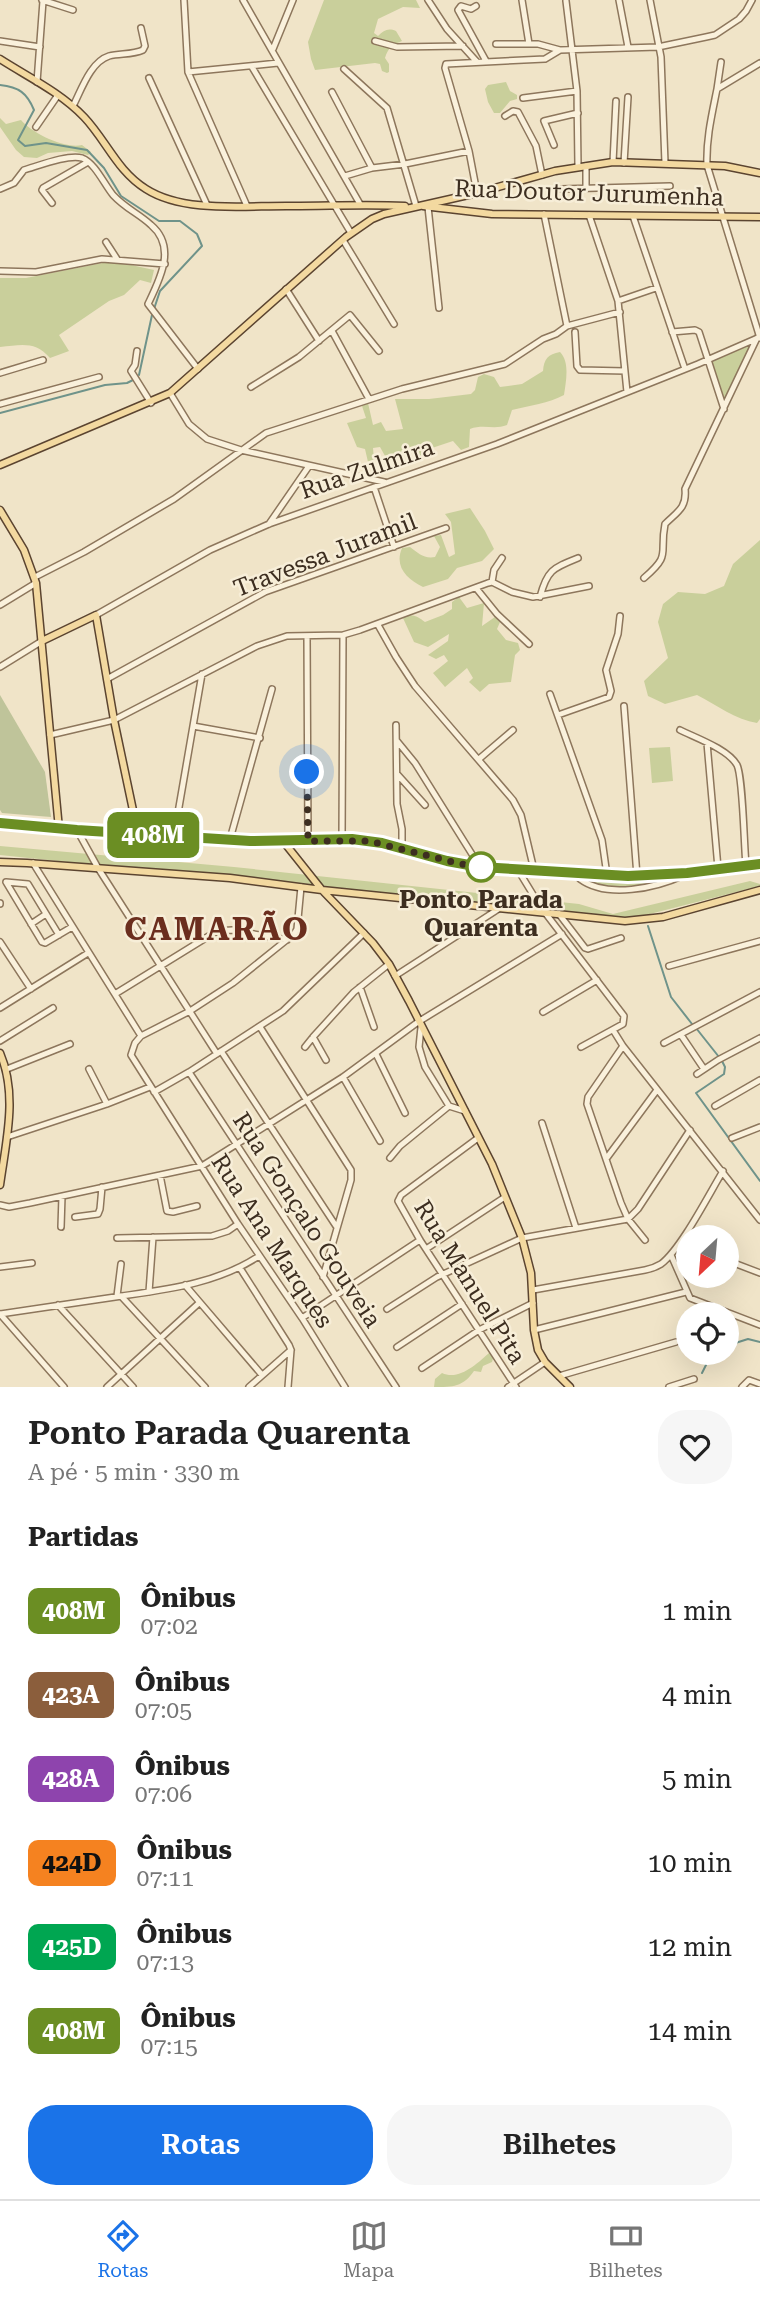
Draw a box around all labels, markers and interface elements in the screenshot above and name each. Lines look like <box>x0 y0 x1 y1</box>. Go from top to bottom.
street label: Rua Doutor Jurumenha <box>454 174 724 212</box>
street label: Rua Zulmira <box>296 433 438 505</box>
street label: Travessa Juramil <box>229 507 421 603</box>
your location <box>289 754 324 789</box>
line badge: 408M <box>104 812 202 858</box>
text: 408M <box>121 821 185 849</box>
marker: Ponto Parada Quarenta <box>466 852 496 882</box>
place label: Ponto Parada Quarenta <box>399 886 563 942</box>
district label: CAMARÃO <box>124 910 310 948</box>
street label: Rua Gonçalo Gouveia <box>227 1107 387 1333</box>
street label: Rua Ana Marques <box>205 1149 339 1333</box>
street label: Rua Manuel Pita <box>408 1195 532 1369</box>
north arrow <box>676 1225 738 1288</box>
map controls <box>676 1225 739 1365</box>
button: locate <box>676 1302 739 1365</box>
button: heart <box>658 1410 732 1484</box>
text: Ponto Parada Quarenta <box>28 1413 410 1452</box>
text: A pé · 5 min · 330 m <box>28 1459 240 1486</box>
text: Partidas <box>28 1522 138 1552</box>
text: Ônibus <box>141 1583 236 1613</box>
text: 1 min <box>662 1596 732 1626</box>
text: 408M <box>42 1597 106 1625</box>
text: 07:02 <box>141 1613 198 1640</box>
text: Ônibus <box>135 1667 230 1697</box>
text: 4 min <box>662 1680 732 1710</box>
text: 423A <box>42 1681 100 1709</box>
text: 07:05 <box>135 1697 192 1724</box>
text: Ônibus <box>135 1751 230 1781</box>
text: 5 min <box>662 1764 732 1794</box>
text: 428A <box>42 1765 100 1793</box>
text: 07:06 <box>135 1781 192 1808</box>
text: Ônibus <box>137 1835 232 1865</box>
text: 10 min <box>648 1848 732 1878</box>
text: 424D <box>42 1849 102 1877</box>
text: 07:11 <box>137 1865 194 1892</box>
text: Ônibus <box>137 1919 232 1949</box>
text: 12 min <box>648 1932 732 1962</box>
text: 425D <box>42 1933 102 1961</box>
text: 07:13 <box>137 1949 194 1976</box>
text: Ônibus <box>141 2003 236 2033</box>
text: 14 min <box>648 2016 732 2046</box>
text: 408M <box>42 2017 106 2045</box>
text: 07:15 <box>141 2033 198 2060</box>
button: Rotas <box>28 2105 373 2185</box>
button: Bilhetes <box>387 2105 732 2185</box>
tab: Rotas <box>97 2217 148 2282</box>
tab: Mapa <box>343 2217 394 2282</box>
tab: Bilhetes <box>589 2217 663 2282</box>

